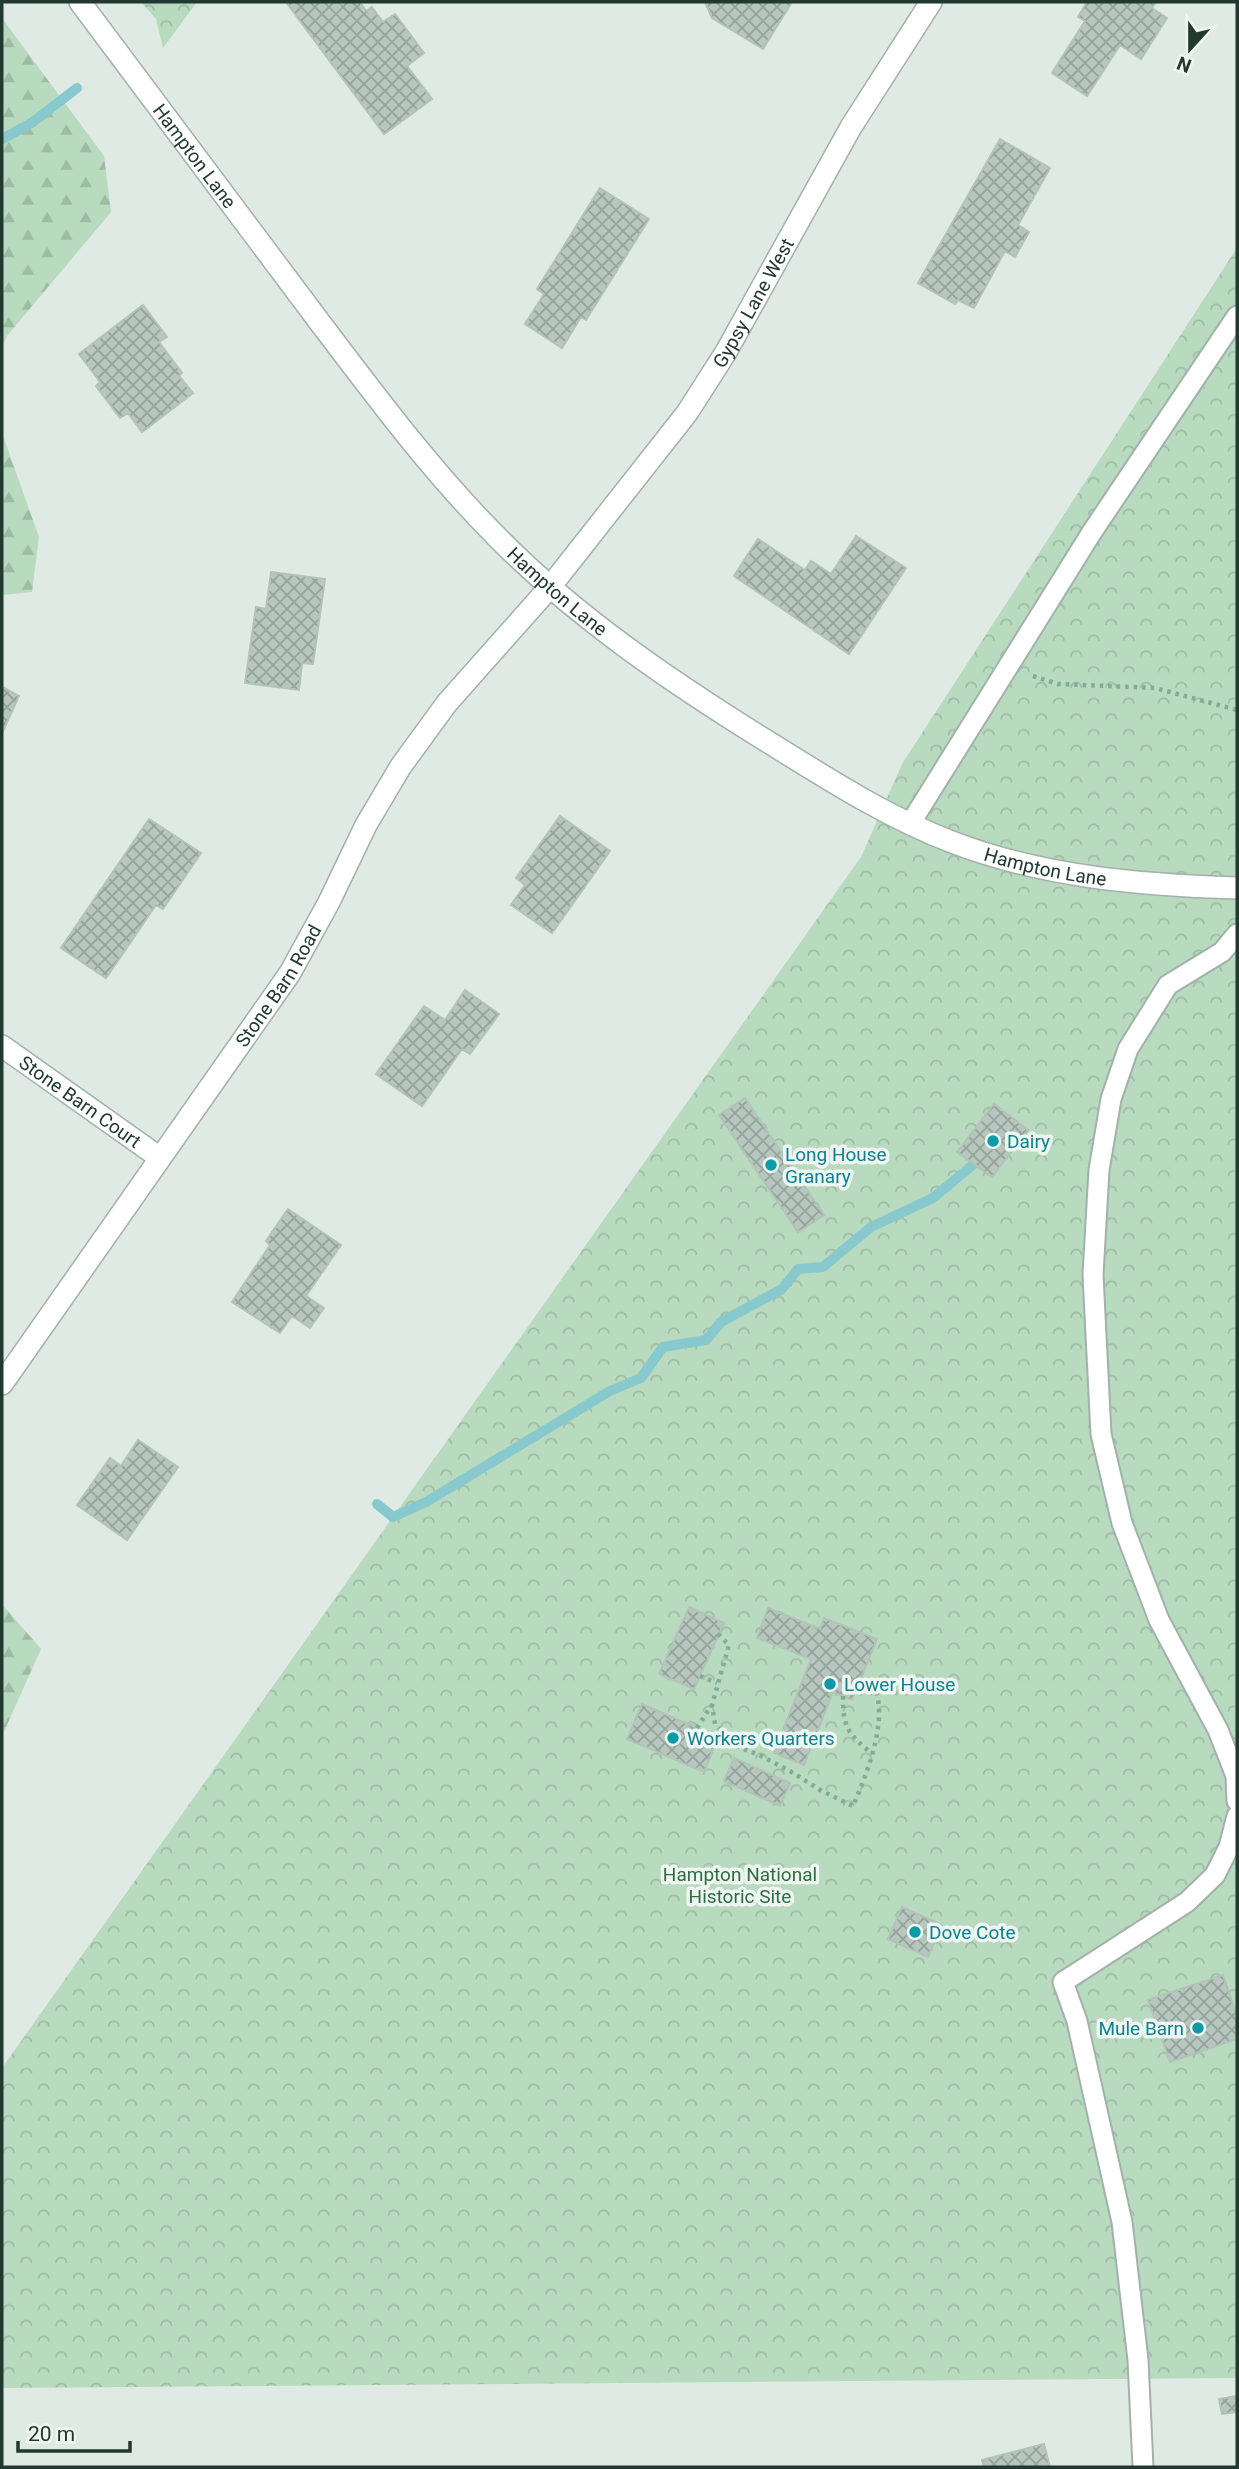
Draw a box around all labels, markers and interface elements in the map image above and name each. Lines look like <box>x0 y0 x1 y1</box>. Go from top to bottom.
north arrow <box>1155 14 1225 84</box>
text: N <box>1174 51 1194 78</box>
street label: Hampton Lane <box>148 99 241 213</box>
street label: Gypsy Lane West <box>708 234 798 372</box>
street label: Hampton Lane <box>503 542 612 640</box>
street label: Hampton Lane <box>981 842 1108 890</box>
street label: Stone Barn Road <box>230 920 326 1051</box>
street label: Stone Barn Court <box>15 1050 146 1153</box>
place label: Dairy <box>1007 1130 1050 1153</box>
marker: Dairy <box>985 1133 1001 1149</box>
place label: Long House Granary <box>785 1143 887 1188</box>
marker: Long House Granary <box>763 1157 779 1173</box>
place label: Lower House <box>844 1673 955 1696</box>
marker: Lower House <box>822 1676 838 1692</box>
place label: Workers Quarters <box>687 1727 835 1750</box>
marker: Workers Quarters <box>665 1730 681 1746</box>
park label: Hampton National Historic Site <box>663 1863 817 1908</box>
place label: Dove Cote <box>929 1921 1016 1944</box>
marker: Dove Cote <box>907 1924 923 1940</box>
place label: Mule Barn <box>1098 2017 1184 2040</box>
marker: Mule Barn <box>1190 2020 1206 2036</box>
scale bar <box>18 2410 130 2454</box>
text: 20 m <box>28 2422 75 2446</box>

